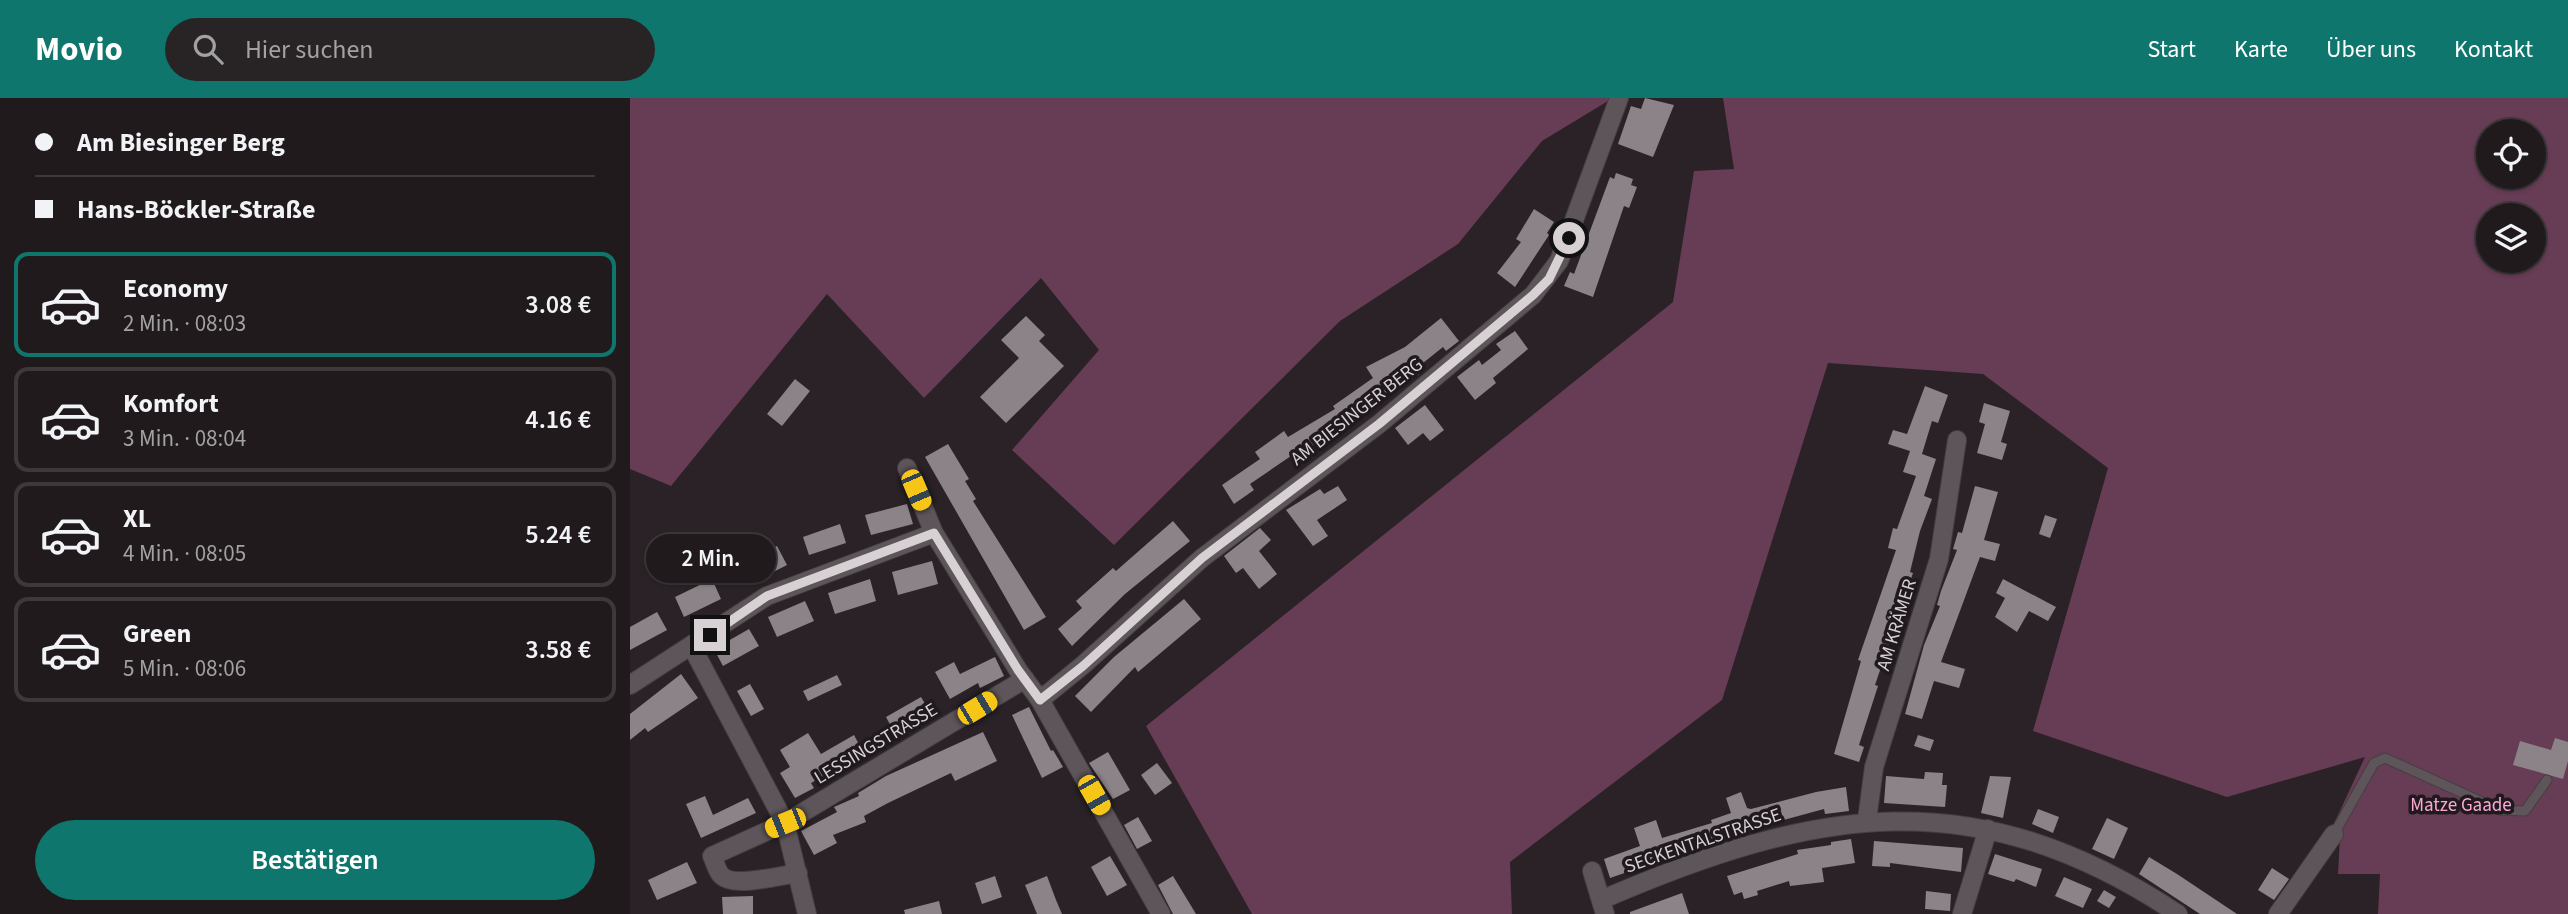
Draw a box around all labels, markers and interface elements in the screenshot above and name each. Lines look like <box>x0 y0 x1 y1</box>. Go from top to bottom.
search box <box>165 18 655 81</box>
text: Movio <box>35 26 123 73</box>
icon: search <box>189 30 227 68</box>
text: Hier suchen <box>245 31 374 68</box>
text: Start <box>2148 32 2196 67</box>
text: Karte <box>2234 32 2288 67</box>
text: Über uns <box>2326 32 2416 67</box>
text: Kontakt <box>2454 32 2533 67</box>
map controls <box>2476 119 2546 273</box>
button: locate <box>2476 119 2546 189</box>
text: Am Biesinger Berg <box>77 124 285 161</box>
text: Hans-Böckler-Straße <box>77 191 315 228</box>
button: layers <box>2476 203 2546 273</box>
route start <box>1553 222 1585 254</box>
text: Economy <box>123 270 228 307</box>
icon: car <box>39 273 102 336</box>
text: 3.08 € <box>525 286 591 323</box>
text: 2 Min. · 08:03 <box>123 307 246 340</box>
street label: AM BIESINGER BERG <box>1285 352 1429 472</box>
text: Komfort <box>123 385 219 422</box>
icon: car <box>39 388 102 451</box>
text: 4.16 € <box>525 401 591 438</box>
text: 3 Min. · 08:04 <box>123 422 246 455</box>
car <box>899 467 934 513</box>
text: XL <box>123 500 151 537</box>
icon: car <box>39 503 102 566</box>
text: 5.24 € <box>525 516 591 553</box>
callout: 2 Min. <box>645 533 775 582</box>
text: 4 Min. · 08:05 <box>123 537 246 570</box>
text: 2 Min. <box>682 542 740 575</box>
street label: AM KRÄMER <box>1870 576 1924 674</box>
text: Green <box>123 615 191 652</box>
icon: car <box>39 618 102 681</box>
route end <box>694 619 726 651</box>
text: 3.58 € <box>525 631 591 668</box>
text: 5 Min. · 08:06 <box>123 652 246 685</box>
car <box>954 688 1001 728</box>
street label: LESSINGSTRASSE <box>809 697 943 791</box>
car <box>1075 772 1114 818</box>
park label: Matze Gaade <box>2410 792 2512 819</box>
street label: SECKENTALSTRASSE <box>1621 802 1785 880</box>
car <box>762 805 809 841</box>
button: Bestätigen <box>35 820 595 900</box>

